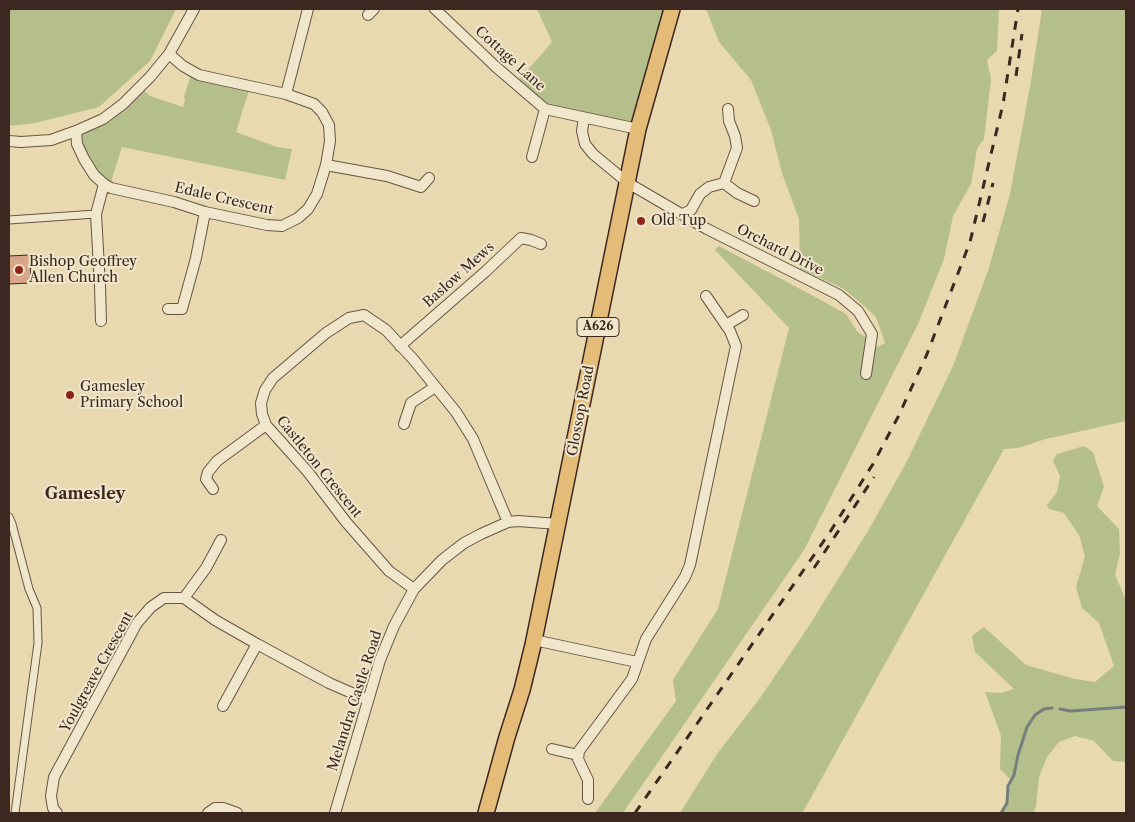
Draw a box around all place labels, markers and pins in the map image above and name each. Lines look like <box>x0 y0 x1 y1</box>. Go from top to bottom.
place label: Old Tup <box>651 213 706 229</box>
marker: Old Tup <box>635 215 647 227</box>
place label: Bishop Geoffrey Allen Church <box>29 254 137 286</box>
marker: Bishop Geoffrey Allen Church <box>13 264 25 276</box>
place label: Gamesley Primary School <box>80 379 183 412</box>
marker: Gamesley Primary School <box>64 389 76 401</box>

